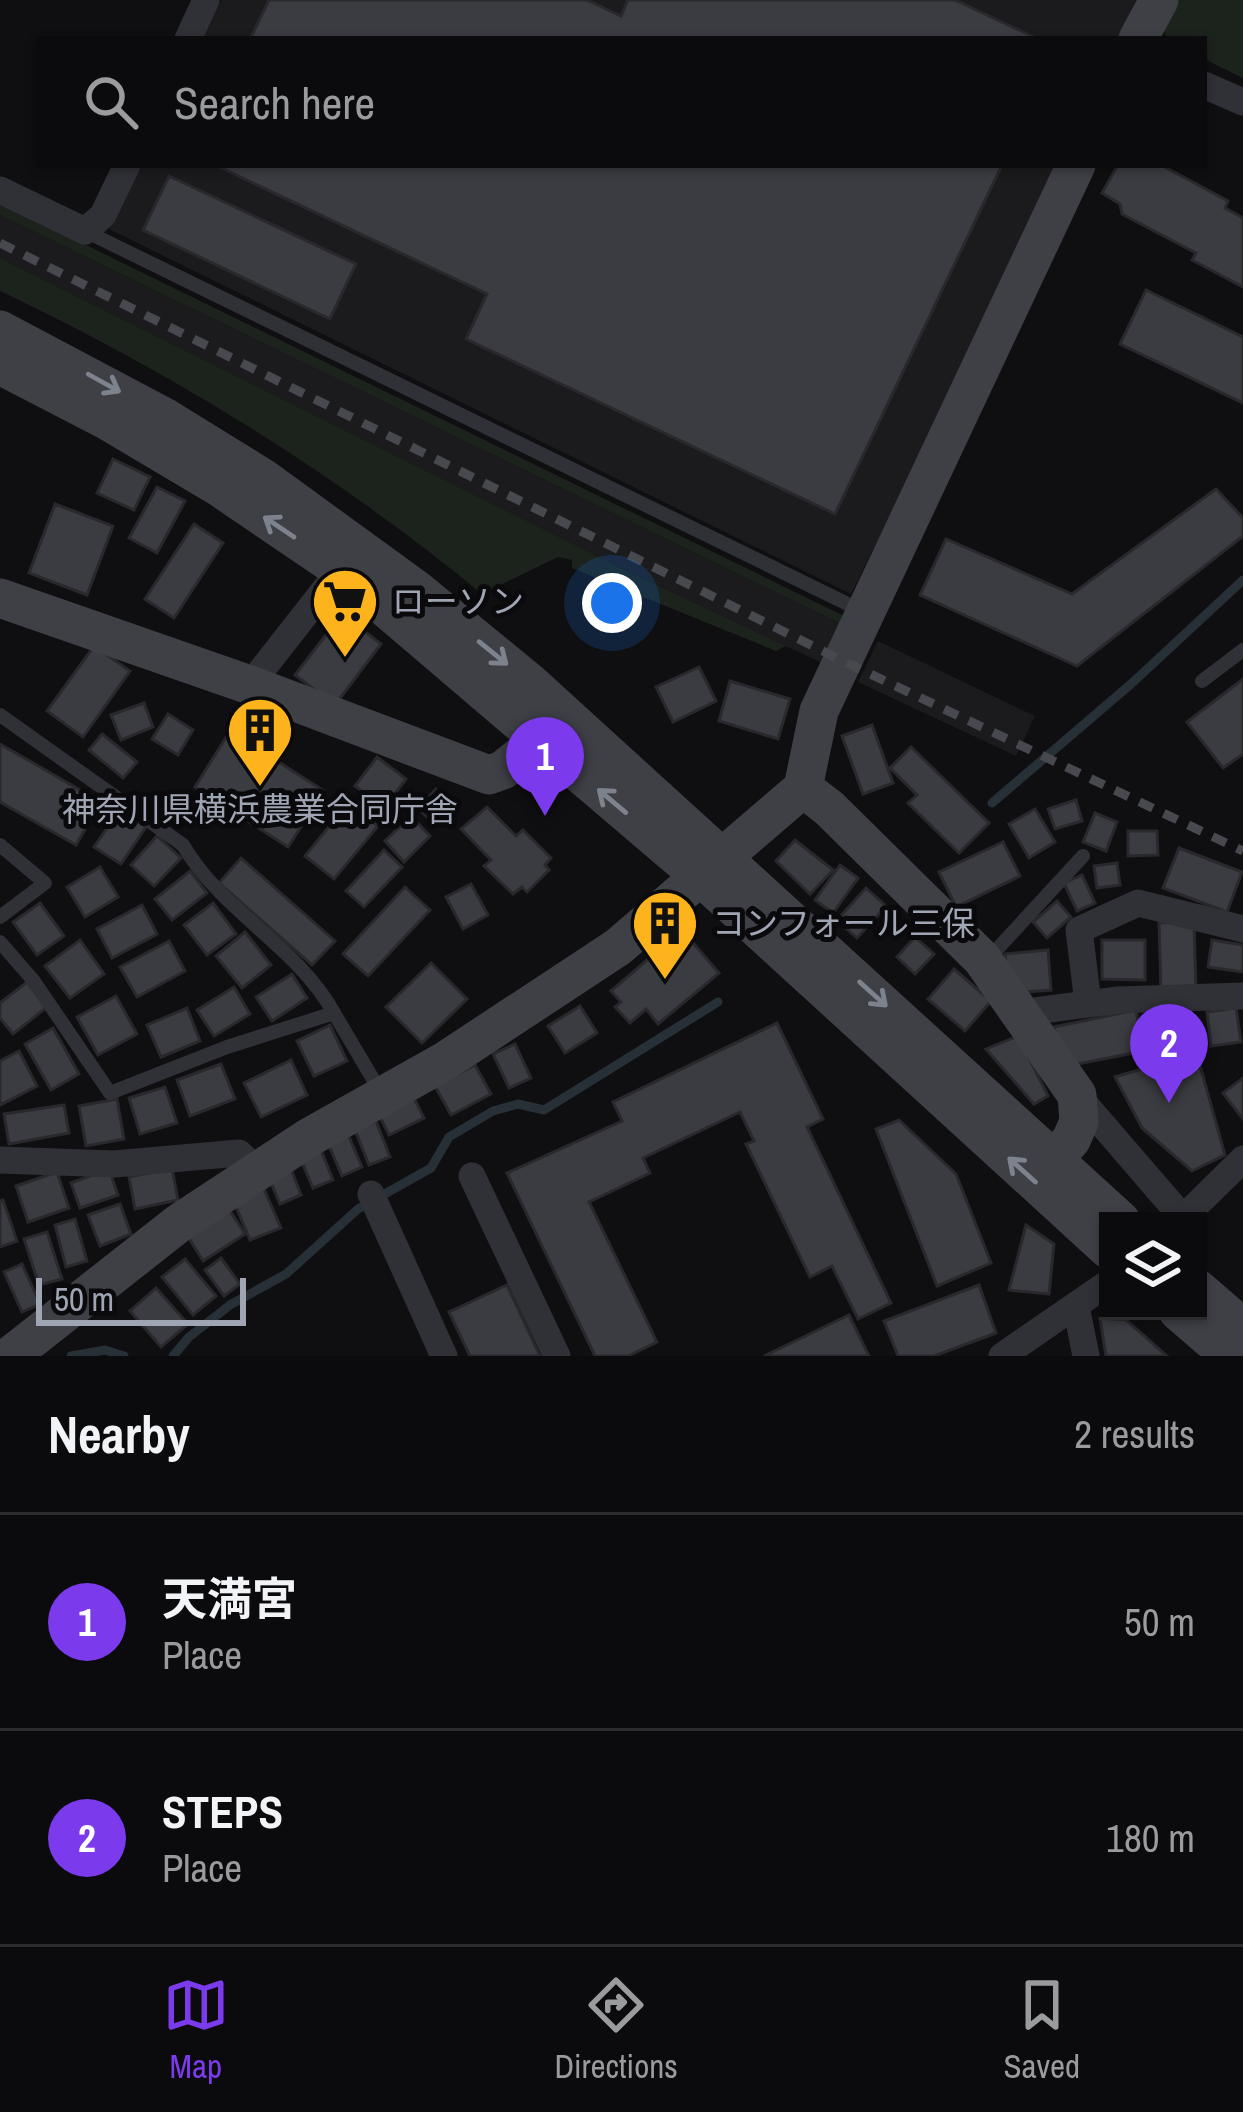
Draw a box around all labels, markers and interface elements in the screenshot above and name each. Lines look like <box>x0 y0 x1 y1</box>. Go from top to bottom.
search box <box>36 36 1207 168</box>
icon: search <box>78 69 144 135</box>
text: Search here <box>174 72 375 133</box>
one-way arrow <box>86 372 121 396</box>
one-way arrow <box>262 515 296 540</box>
supermarket icon: ローソン <box>310 566 380 660</box>
your location <box>582 573 642 633</box>
place label: ローソン <box>392 579 524 623</box>
one-way arrow <box>477 639 509 665</box>
building icon: 神奈川県横浜農業合同庁舎 <box>225 695 295 789</box>
pin: 1 <box>506 717 584 816</box>
place label: 神奈川県横浜農業合同庁舎 <box>62 787 458 831</box>
one-way arrow <box>597 788 628 816</box>
building icon: コンフォール三保 <box>630 888 700 982</box>
place label: コンフォール三保 <box>712 901 975 945</box>
one-way arrow <box>858 980 888 1007</box>
pin: 2 <box>1130 1004 1208 1103</box>
one-way arrow <box>1007 1157 1037 1184</box>
map controls <box>1099 1212 1207 1320</box>
button: layers <box>1099 1212 1207 1320</box>
scale bar <box>36 1272 246 1325</box>
text: 50 m <box>54 1277 114 1321</box>
text: Nearby <box>48 1400 190 1469</box>
text: 2 results <box>1074 1408 1195 1460</box>
text: 天満宮 <box>162 1568 297 1629</box>
text: 1 <box>78 1596 96 1648</box>
text: 50 m <box>1124 1596 1195 1648</box>
text: Place <box>162 1629 242 1681</box>
text: STEPS <box>162 1781 283 1842</box>
text: 2 <box>78 1812 96 1864</box>
text: 180 m <box>1106 1812 1195 1864</box>
text: Place <box>162 1842 242 1894</box>
tab: Map <box>163 1972 229 2088</box>
tab: Directions <box>554 1972 678 2088</box>
tab: Saved <box>1003 1972 1080 2088</box>

